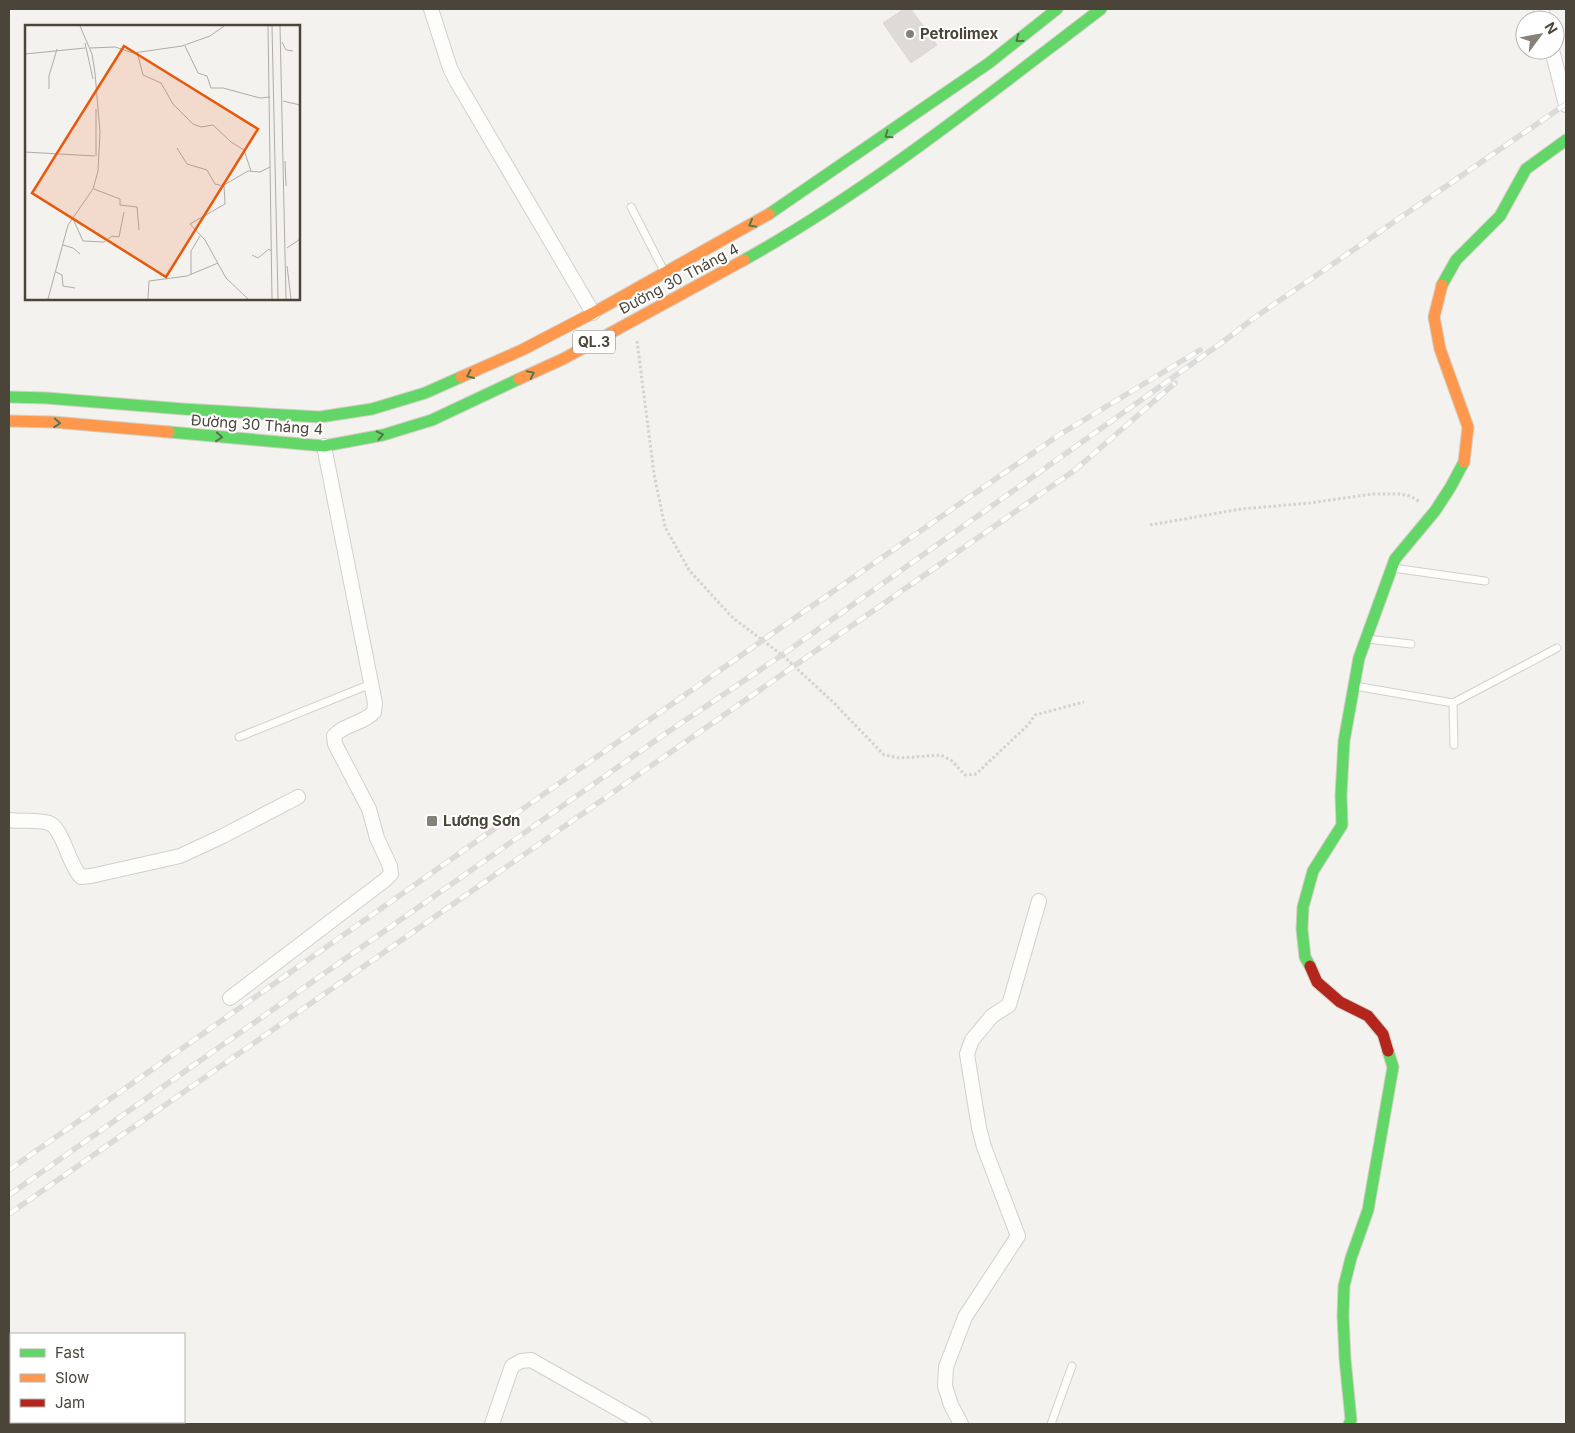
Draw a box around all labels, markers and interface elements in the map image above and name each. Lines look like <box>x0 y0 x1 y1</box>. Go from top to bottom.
north arrow <box>1515 10 1565 60</box>
text: N <box>1541 19 1561 37</box>
place label: Petrolimex <box>920 24 998 43</box>
inset map <box>25 25 300 300</box>
marker: Petrolimex <box>904 28 916 40</box>
one-way arrow <box>1016 33 1025 41</box>
one-way arrow <box>884 128 893 138</box>
one-way arrow <box>748 217 757 227</box>
street label: Đường 30 Tháng 4 <box>616 239 742 318</box>
road number: QL.3 <box>573 331 615 354</box>
one-way arrow <box>466 368 475 379</box>
one-way arrow <box>526 370 535 380</box>
street label: Đường 30 Tháng 4 <box>190 410 324 439</box>
one-way arrow <box>54 417 62 428</box>
one-way arrow <box>376 430 385 441</box>
one-way arrow <box>216 431 224 442</box>
place label: Lương Sơn <box>443 811 520 830</box>
marker: Lương Sơn <box>425 814 439 828</box>
legend <box>10 1333 185 1423</box>
text: Fast <box>55 1343 85 1362</box>
text: Slow <box>55 1368 89 1387</box>
text: Jam <box>55 1393 85 1412</box>

